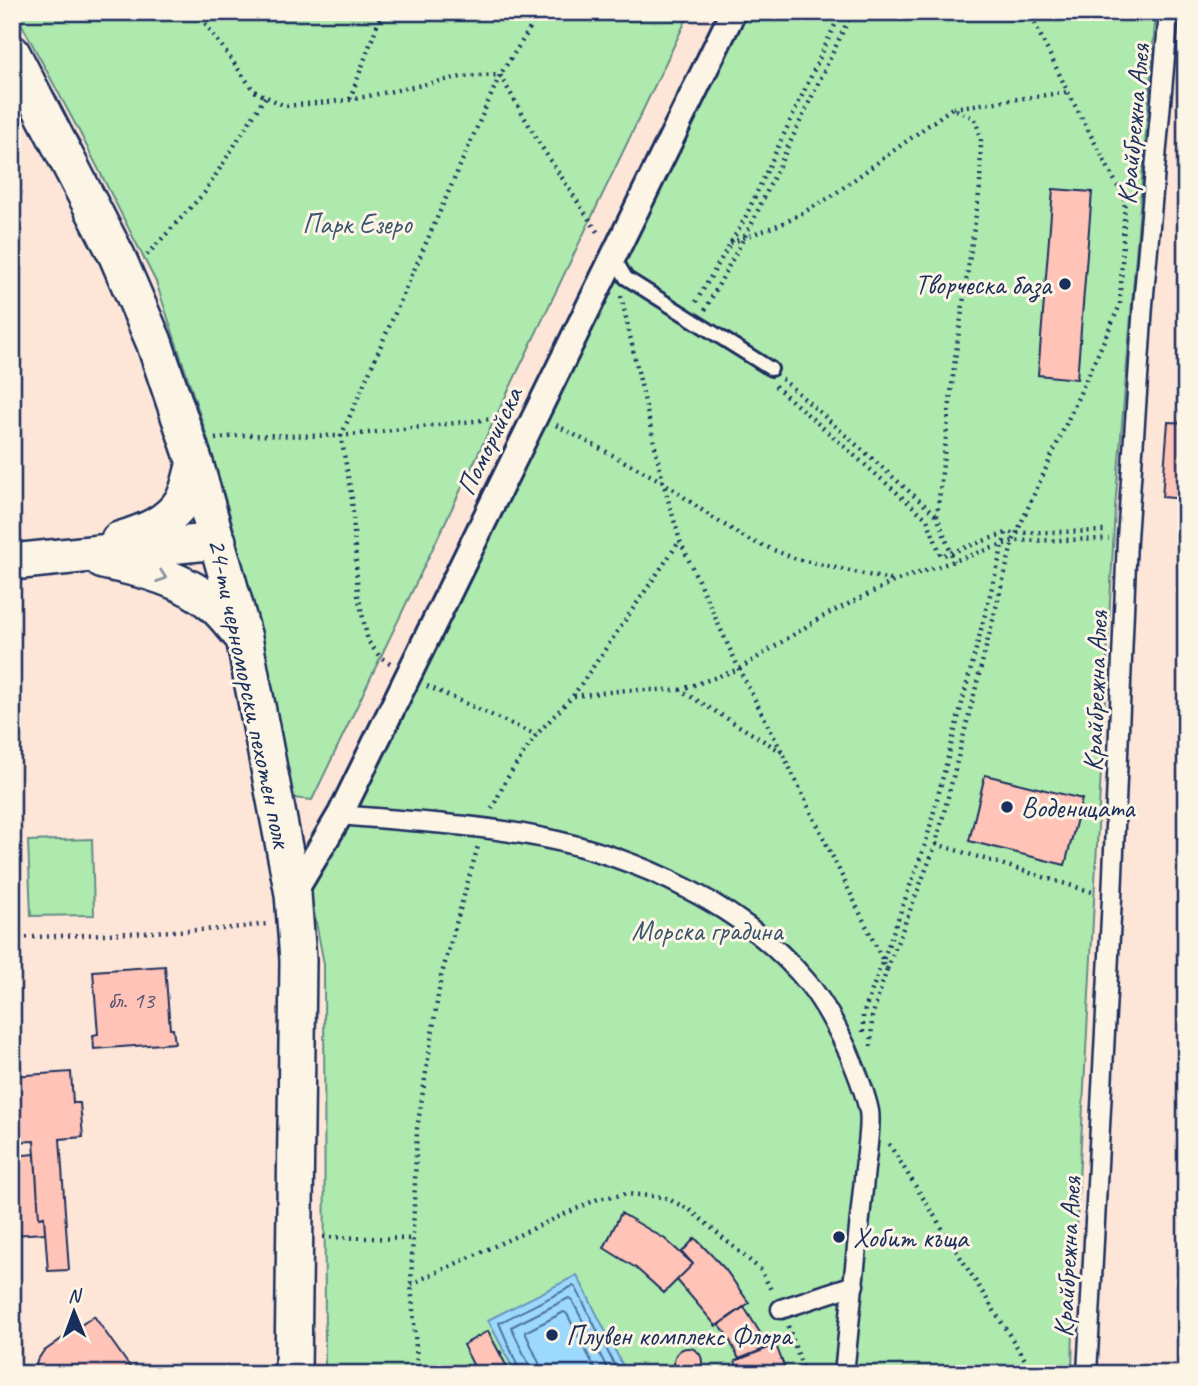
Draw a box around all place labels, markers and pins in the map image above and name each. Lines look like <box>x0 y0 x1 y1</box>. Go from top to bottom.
place label: Творческа база <box>915 267 1053 303</box>
marker: Творческа база <box>1057 276 1073 292</box>
place label: Воденицата <box>1021 790 1136 825</box>
marker: Воденицата <box>999 799 1015 815</box>
place label: Хобит къща <box>853 1220 970 1255</box>
marker: Хобит къща <box>831 1229 847 1245</box>
place label: Плувен комплекс Флора <box>566 1318 794 1353</box>
marker: Плувен комплекс Флора <box>544 1327 560 1343</box>

